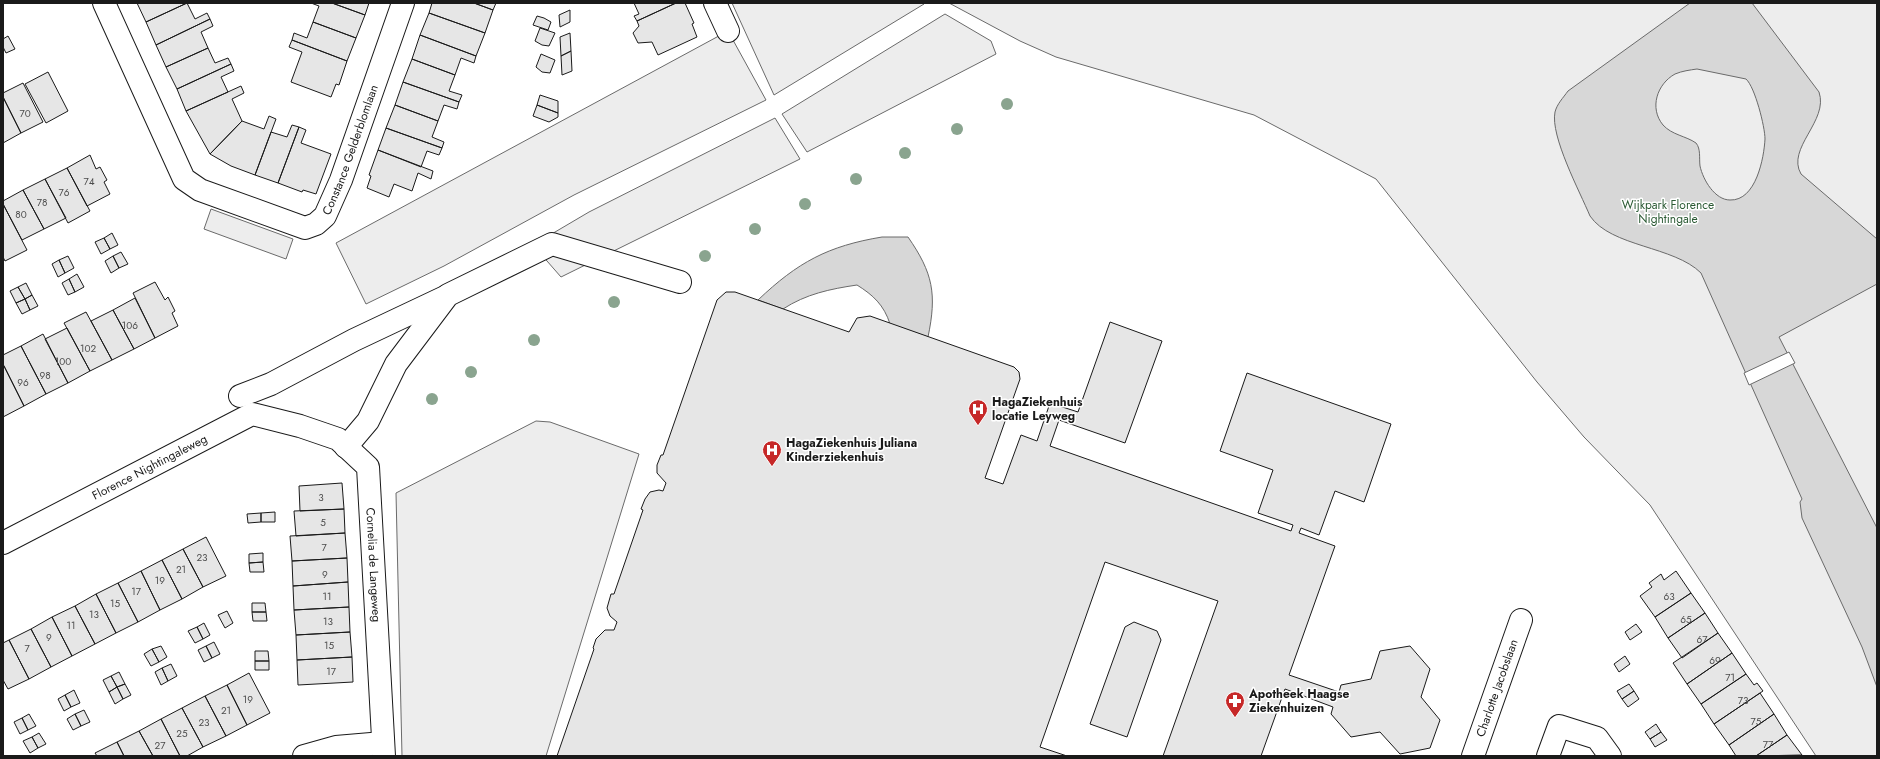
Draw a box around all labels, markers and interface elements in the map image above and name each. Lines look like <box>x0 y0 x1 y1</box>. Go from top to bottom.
street label: Constance Gelderblomlaan <box>318 82 383 218</box>
house number: 70 <box>19 106 31 121</box>
house number: 74 <box>83 174 95 189</box>
house number: 76 <box>58 185 70 200</box>
house number: 78 <box>37 195 47 210</box>
park label: Wijkpark Florence Nightingale <box>1622 196 1714 228</box>
house number: 80 <box>15 207 27 222</box>
house number: 106 <box>122 318 138 333</box>
house number: 102 <box>80 341 96 356</box>
house number: 100 <box>55 354 71 369</box>
house number: 98 <box>39 368 51 383</box>
house number: 96 <box>17 375 29 390</box>
place label: HagaZiekenhuis locatie Leyweg <box>992 393 1083 425</box>
hospital icon: HagaZiekenhuis locatie Leyweg <box>967 398 989 426</box>
street label: Florence Nightingaleweg <box>89 430 210 504</box>
place label: HagaZiekenhuis Juliana Kinderziekenhuis <box>786 434 917 466</box>
hospital icon: HagaZiekenhuis Juliana Kinderziekenhuis <box>761 439 783 467</box>
house number: 3 <box>318 490 324 505</box>
street label: Cornelia de Langeweg <box>361 507 386 623</box>
house number: 5 <box>320 515 326 530</box>
house number: 7 <box>321 540 327 555</box>
house number: 23 <box>196 550 208 565</box>
house number: 21 <box>176 562 186 577</box>
house number: 9 <box>322 567 328 582</box>
house number: 19 <box>155 573 165 588</box>
house number: 17 <box>131 584 142 599</box>
house number: 11 <box>323 589 332 604</box>
house number: 63 <box>1663 589 1675 604</box>
house number: 15 <box>110 596 120 611</box>
house number: 13 <box>89 607 100 622</box>
house number: 65 <box>1680 612 1692 627</box>
house number: 13 <box>323 614 334 629</box>
house number: 11 <box>67 618 76 633</box>
house number: 9 <box>46 630 52 645</box>
house number: 67 <box>1696 632 1708 647</box>
street label: Charlotte Jacobslaan <box>1471 637 1523 740</box>
house number: 15 <box>324 638 334 653</box>
house number: 7 <box>24 641 30 656</box>
house number: 69 <box>1709 653 1721 668</box>
house number: 17 <box>326 664 337 679</box>
house number: 71 <box>1725 670 1735 685</box>
place label: Apotheek Haagse Ziekenhuizen <box>1248 685 1349 717</box>
pharmacy icon: Apotheek Haagse Ziekenhuizen <box>1224 690 1246 718</box>
house number: 19 <box>243 692 253 707</box>
house number: 73 <box>1738 693 1749 708</box>
house number: 21 <box>221 703 231 718</box>
house number: 75 <box>1751 714 1762 729</box>
house number: 23 <box>198 715 210 730</box>
house number: 25 <box>176 726 188 741</box>
house number: 77 <box>1763 737 1774 752</box>
house number: 27 <box>155 738 166 753</box>

